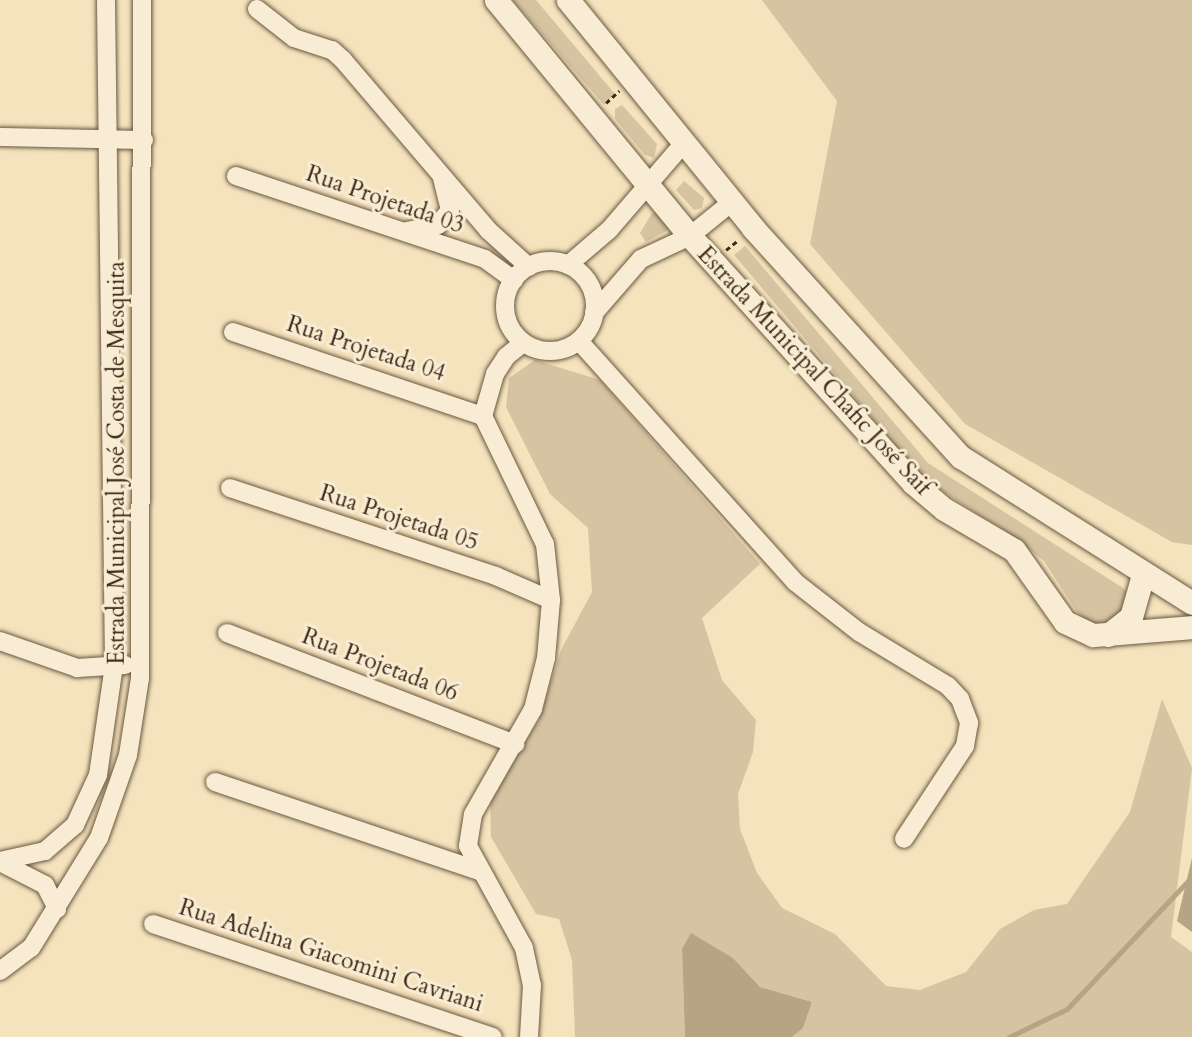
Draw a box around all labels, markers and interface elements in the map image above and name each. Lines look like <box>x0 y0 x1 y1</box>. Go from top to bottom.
street label: Rua Projetada 03 <box>302 160 468 240</box>
street label: Estrada Municipal Chafic José Saif <box>691 241 937 501</box>
street label: Estrada Municipal José Costa de Mesquita <box>103 261 131 665</box>
street label: Rua Projetada 04 <box>283 310 449 388</box>
street label: Rua Projetada 05 <box>316 479 482 557</box>
street label: Rua Projetada 06 <box>298 623 462 707</box>
street label: Rua Adelina Giacomini Cavriani <box>176 894 486 1018</box>

